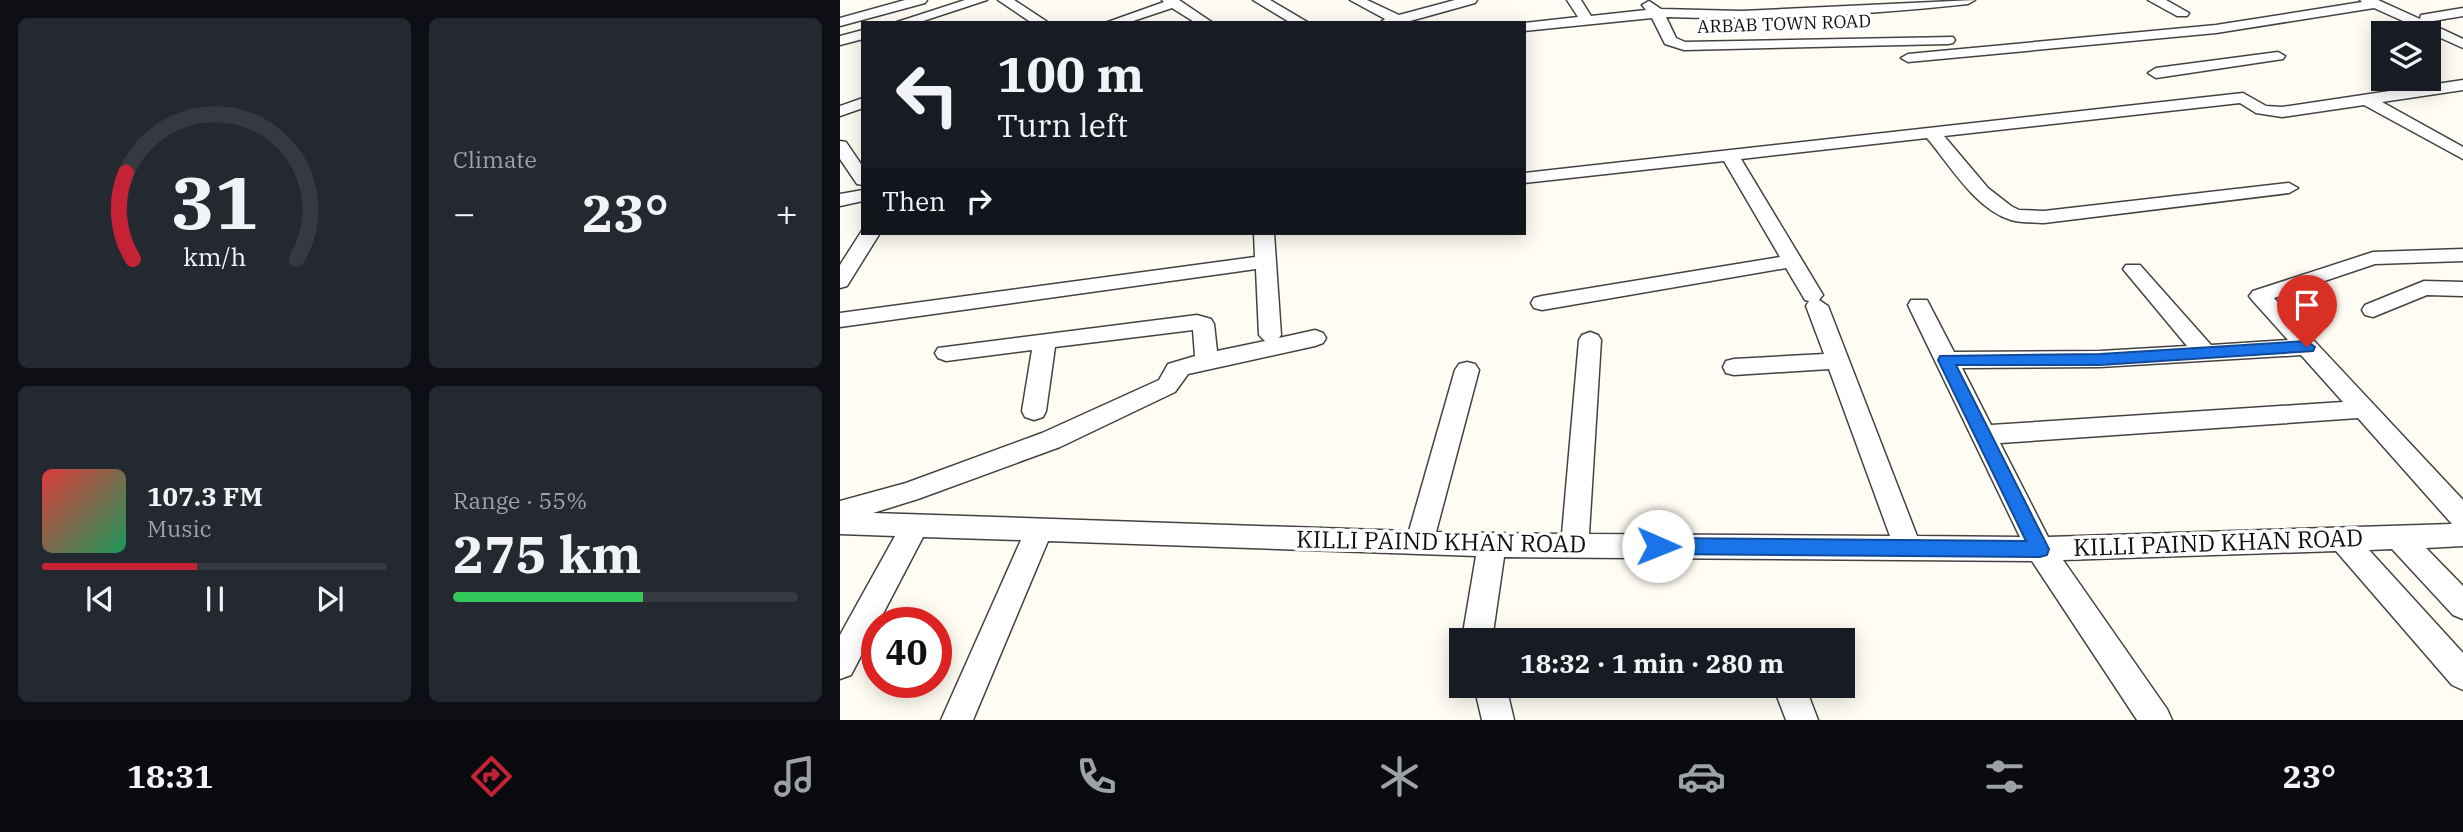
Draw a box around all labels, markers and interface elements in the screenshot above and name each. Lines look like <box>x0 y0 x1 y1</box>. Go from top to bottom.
street label: ARBAB TOWN ROAD <box>1697 9 1871 38</box>
map controls <box>2371 21 2441 91</box>
button: layers <box>2371 21 2441 91</box>
text: 100 m <box>997 42 1144 105</box>
icon: left <box>882 49 973 140</box>
text: Turn left <box>997 104 1128 146</box>
text: Climate <box>453 144 537 174</box>
text: 31 <box>171 154 258 249</box>
text: 23° <box>582 179 669 246</box>
icon: right <box>960 182 998 220</box>
text: Then <box>882 184 946 218</box>
text: − <box>453 188 476 237</box>
text: + <box>775 188 798 237</box>
text: km/h <box>183 240 246 273</box>
pin <box>2277 275 2337 347</box>
icon: arrive <box>2288 286 2326 324</box>
text: 107.3 FM <box>147 479 263 513</box>
text: Range · 55% <box>453 485 587 515</box>
position arrow <box>1621 509 1695 583</box>
text: Music <box>147 513 212 543</box>
text: 275 km <box>453 520 642 587</box>
street label: KILLI PAIND KHAN ROAD <box>2073 521 2363 563</box>
street label: KILLI PAIND KHAN ROAD <box>1296 522 1586 560</box>
icon: previous <box>81 580 119 618</box>
icon: pause <box>196 580 234 618</box>
icon: next <box>311 580 349 618</box>
speed limit sign: 40 <box>861 607 952 698</box>
text: 18:32 · 1 min · 280 m <box>1520 646 1784 680</box>
icon: directions <box>467 752 516 801</box>
icon: music <box>770 752 819 801</box>
icon: phone <box>1072 752 1121 801</box>
icon: climate <box>1375 752 1424 801</box>
icon: car <box>1677 752 1726 801</box>
icon: filters <box>1980 752 2029 801</box>
text: 18:31 <box>127 755 213 797</box>
text: 23° <box>2283 755 2336 797</box>

